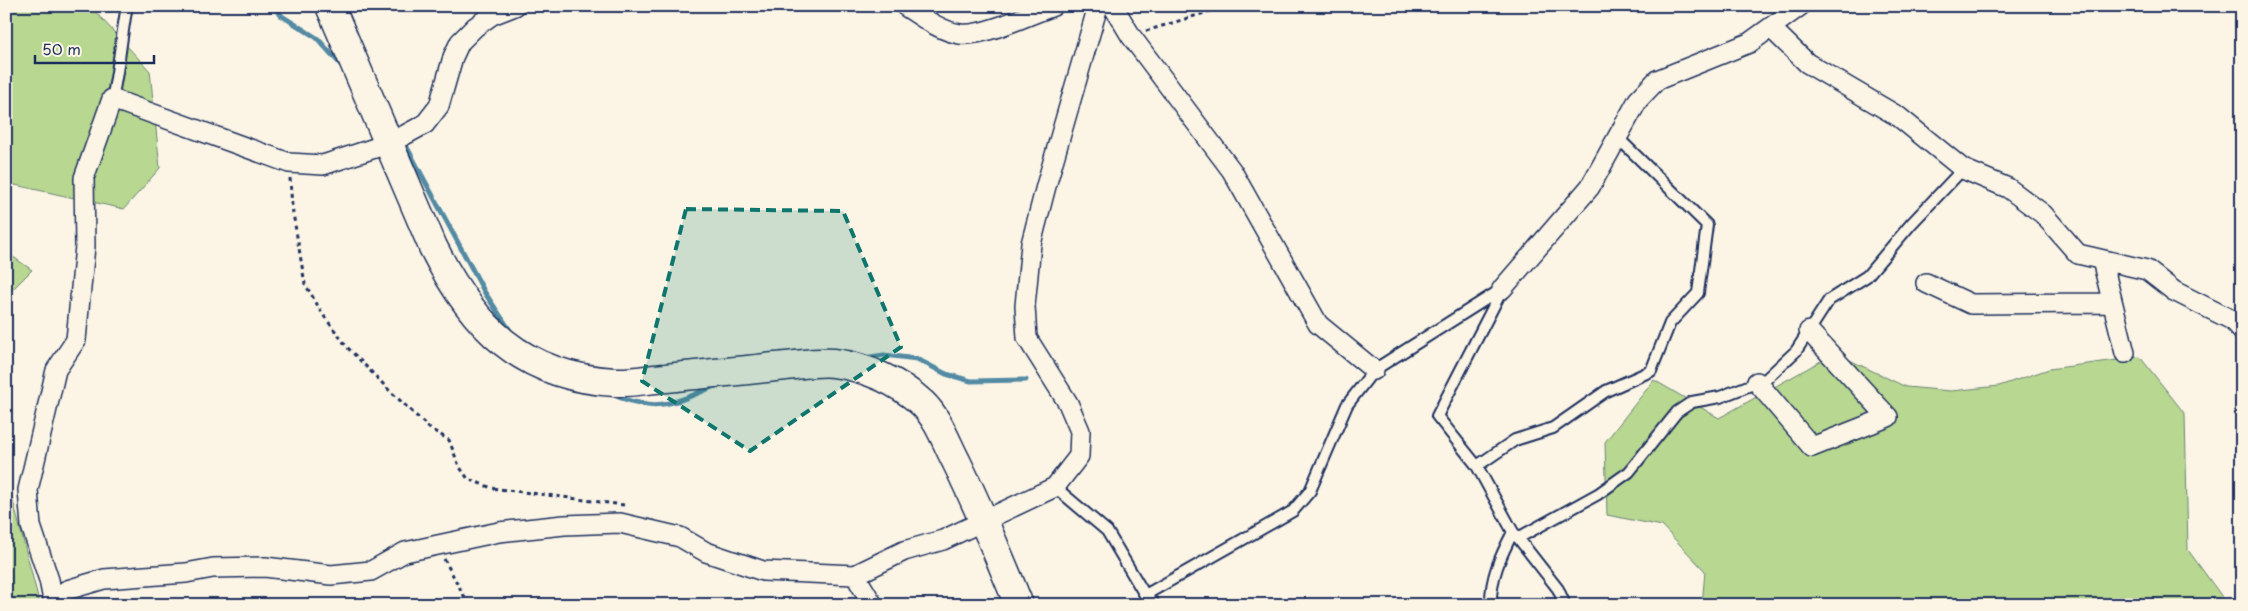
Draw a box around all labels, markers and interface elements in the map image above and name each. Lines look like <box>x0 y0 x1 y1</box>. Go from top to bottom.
scale bar <box>35 32 154 64</box>
text: 50 m <box>42 37 81 60</box>

